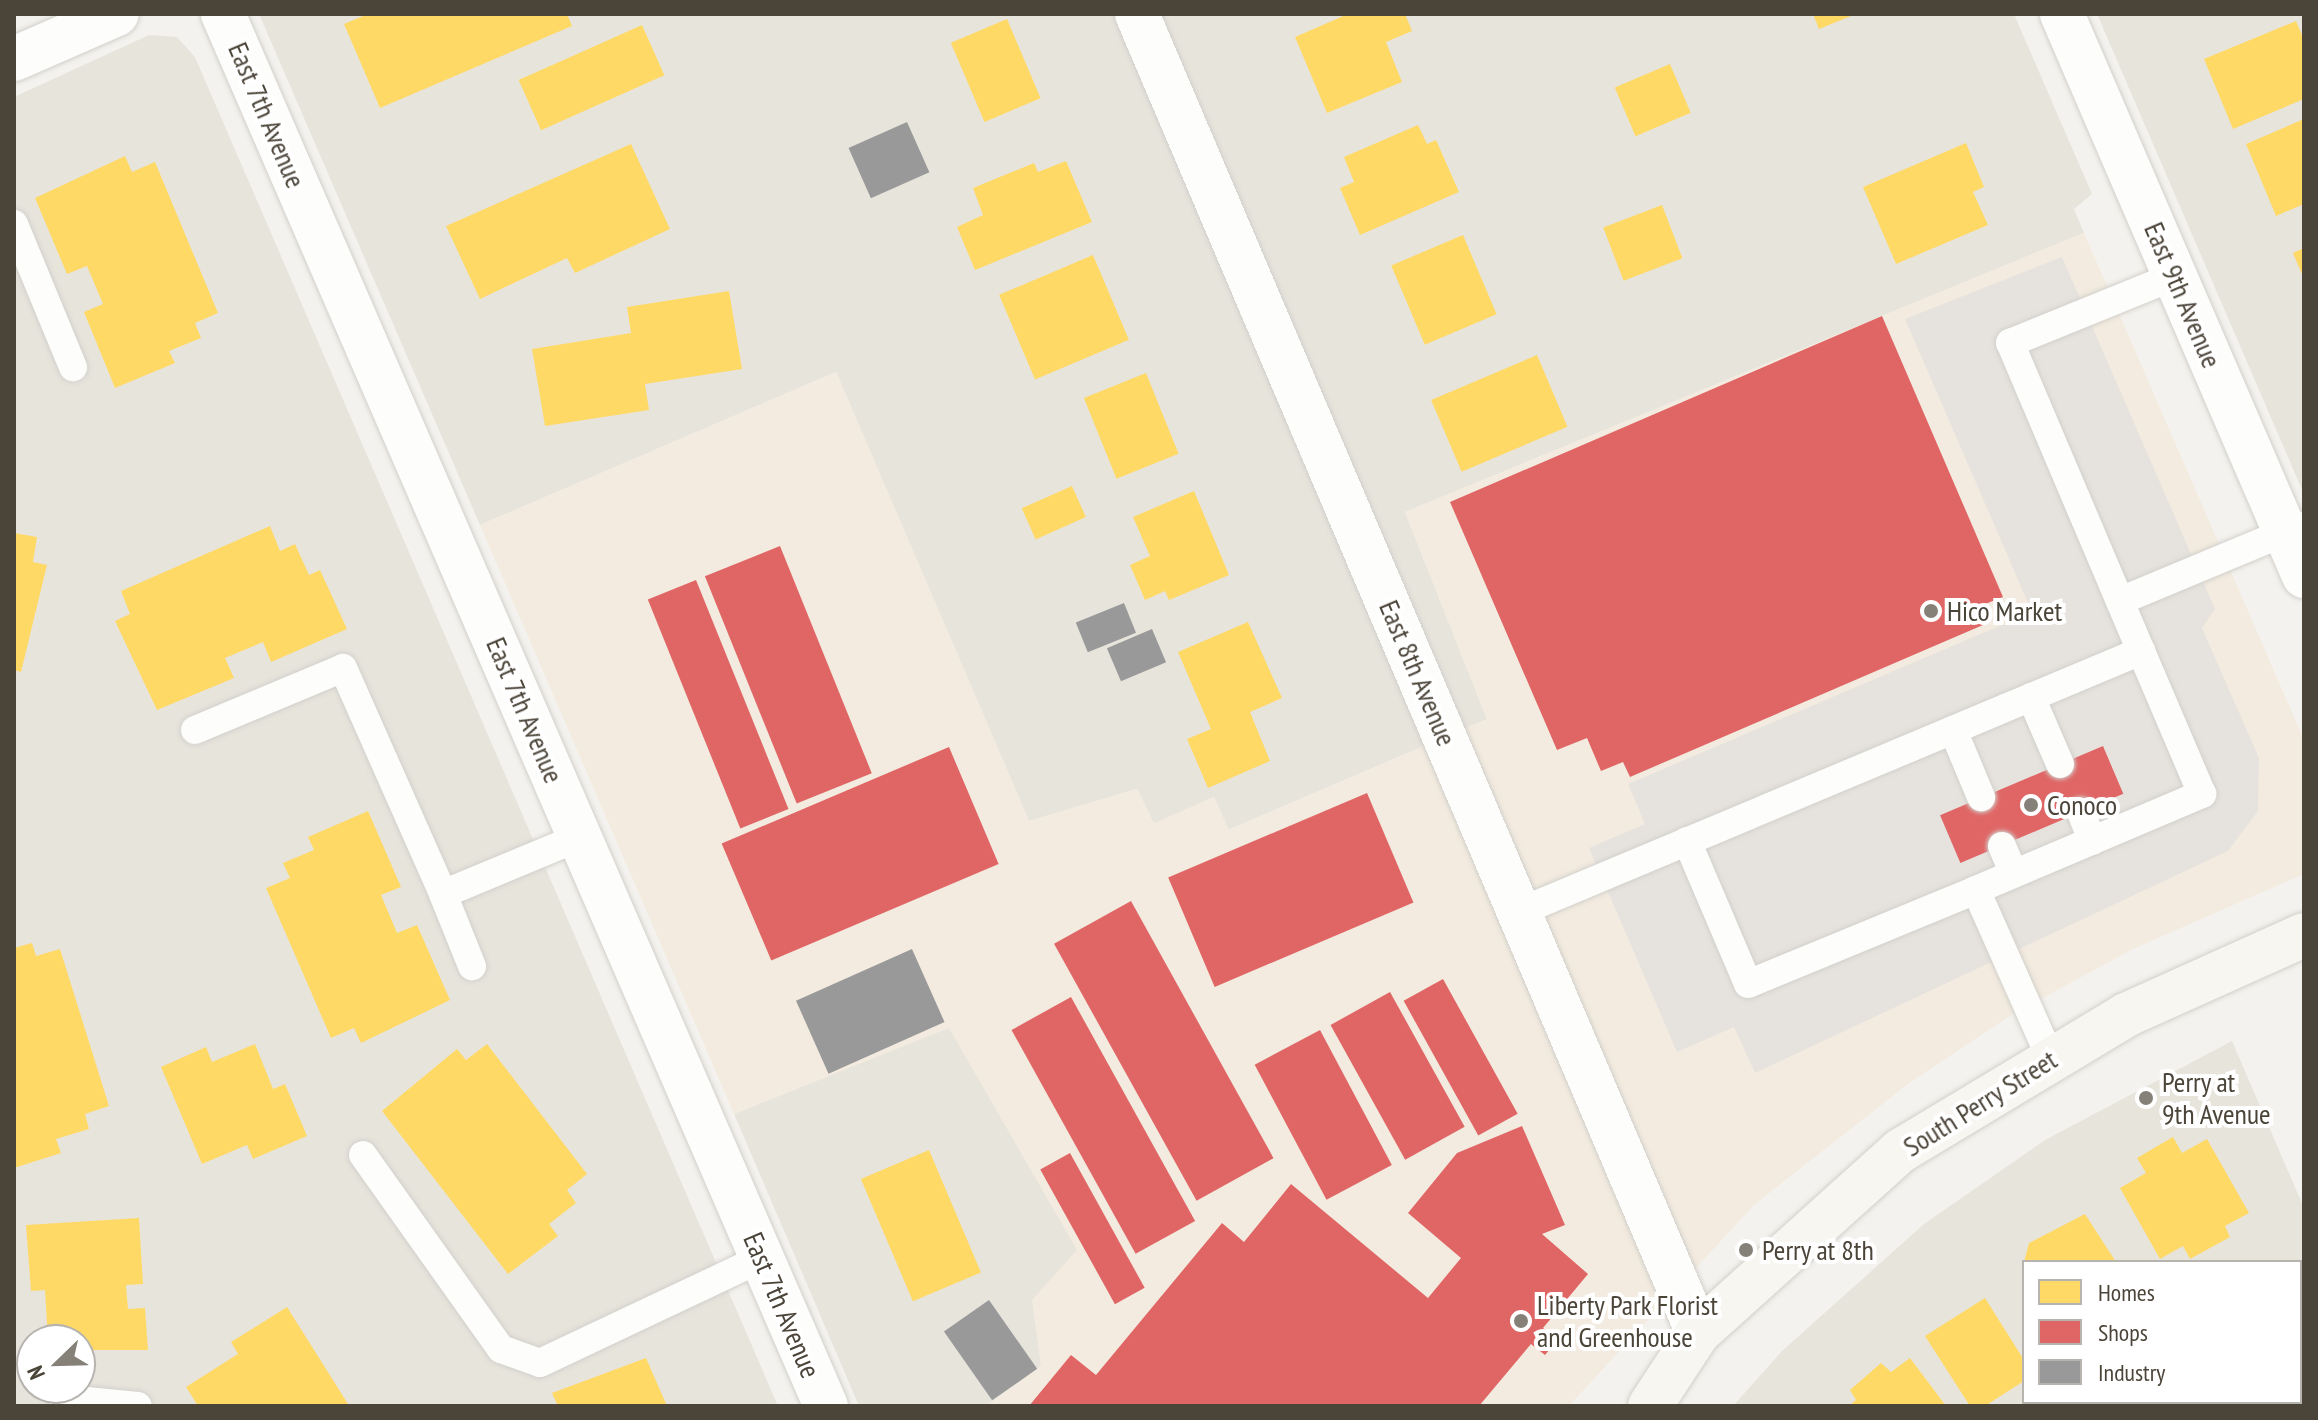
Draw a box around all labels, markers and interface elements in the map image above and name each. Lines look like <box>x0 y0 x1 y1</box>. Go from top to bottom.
street label: East 7th Avenue <box>221 37 313 193</box>
street label: East 9th Avenue <box>2137 217 2229 373</box>
place label: Hico Market <box>1947 594 2062 628</box>
street label: East 8th Avenue <box>1372 595 1464 751</box>
marker: Hico Market <box>1922 602 1940 620</box>
street label: East 7th Avenue <box>479 632 571 788</box>
place label: Conoco <box>2047 788 2117 822</box>
marker: Conoco <box>2022 796 2040 814</box>
street label: South Perry Street <box>1897 1042 2063 1164</box>
place label: Perry at 9th Avenue <box>2162 1065 2271 1131</box>
marker: Perry at 9th Avenue <box>2137 1089 2155 1107</box>
street label: East 7th Avenue <box>736 1227 828 1383</box>
place label: Perry at 8th <box>1762 1233 1875 1267</box>
marker: Perry at 8th <box>1737 1241 1755 1259</box>
legend <box>2022 1260 2302 1404</box>
text: Homes <box>2098 1277 2155 1308</box>
place label: Liberty Park Florist and Greenhouse <box>1537 1288 1719 1354</box>
marker: Liberty Park Florist and Greenhouse <box>1512 1312 1530 1330</box>
text: Shops <box>2098 1317 2148 1348</box>
north arrow <box>16 1324 96 1404</box>
text: Industry <box>2098 1357 2165 1388</box>
text: N <box>21 1362 51 1384</box>

